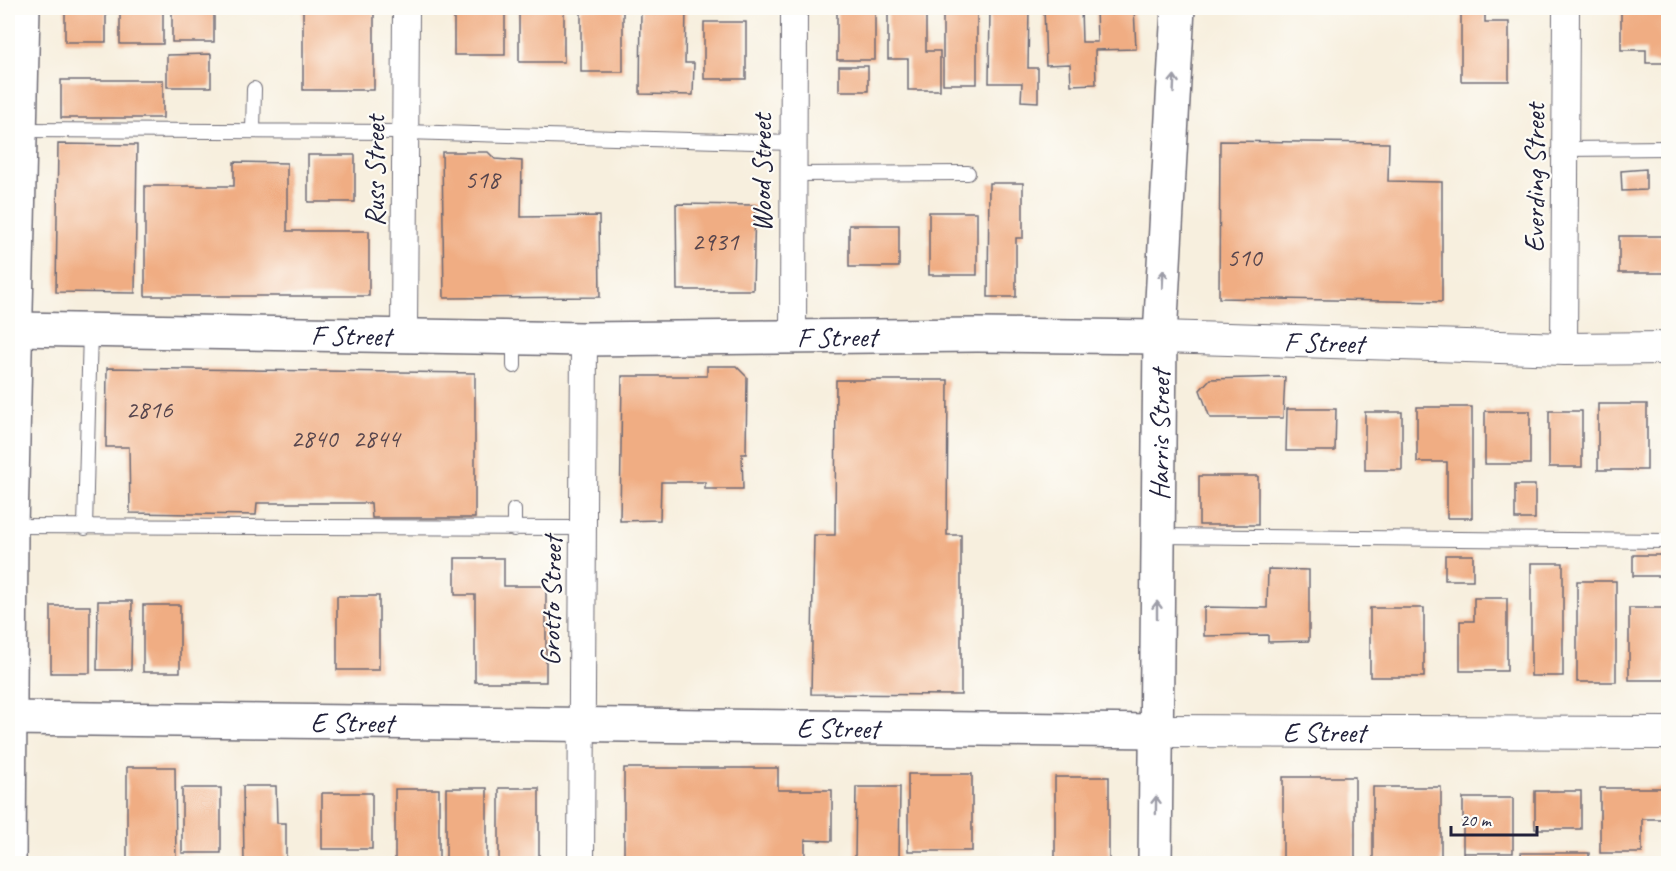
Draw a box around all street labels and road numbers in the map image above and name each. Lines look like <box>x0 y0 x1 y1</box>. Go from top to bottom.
street label: Everding Street <box>1517 101 1552 252</box>
street label: Wood Street <box>744 111 779 232</box>
street label: Russ Street <box>357 113 392 226</box>
street label: F Street <box>311 317 395 353</box>
street label: F Street <box>797 318 881 354</box>
street label: F Street <box>1283 323 1368 361</box>
street label: Harris Street <box>1141 366 1177 501</box>
street label: Grotto Street <box>532 532 570 666</box>
street label: E Street <box>310 704 397 740</box>
street label: E Street <box>796 709 883 745</box>
street label: E Street <box>1283 714 1369 749</box>

